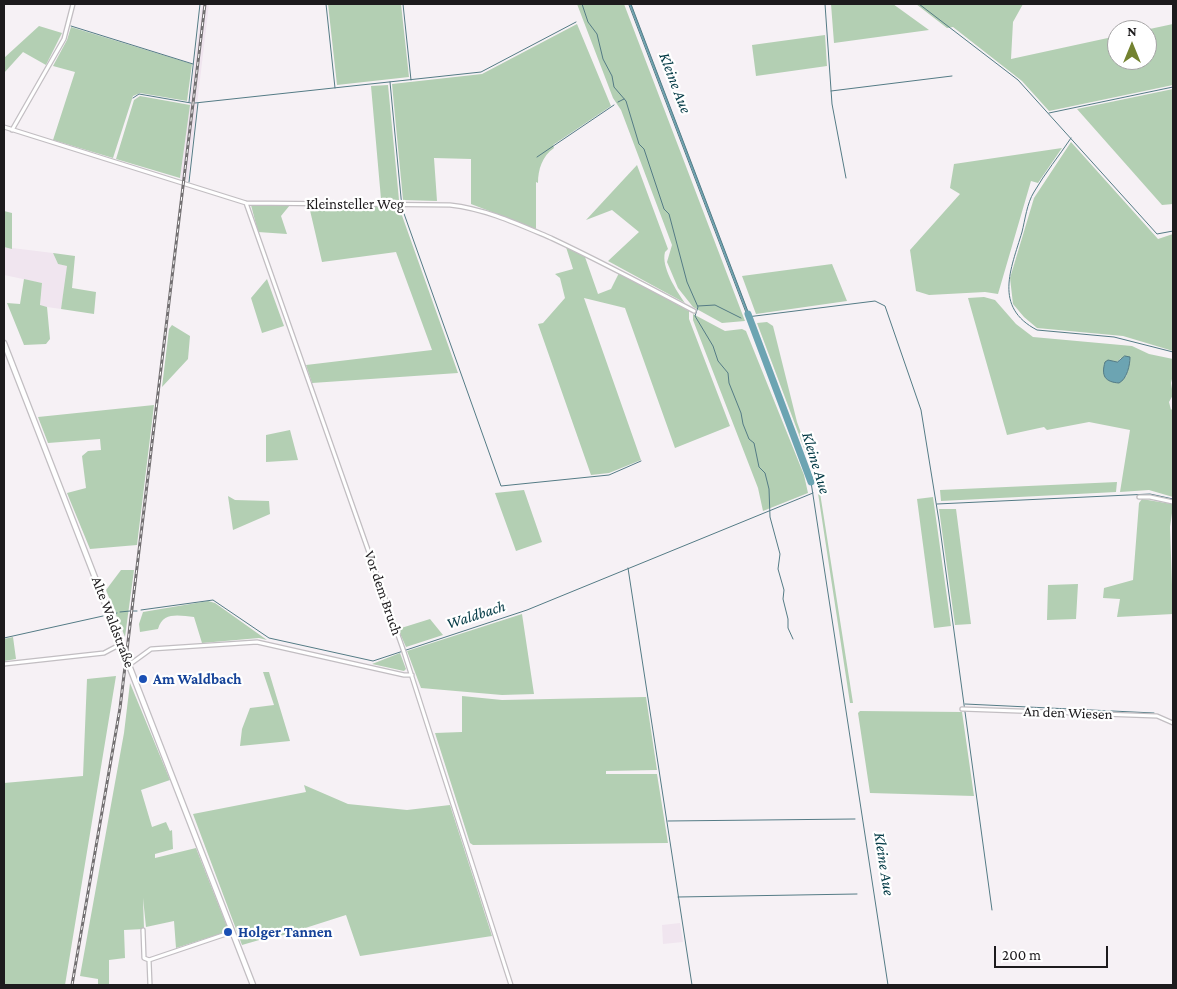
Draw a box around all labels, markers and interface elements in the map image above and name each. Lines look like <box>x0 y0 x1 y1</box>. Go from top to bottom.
north arrow <box>1107 20 1157 70</box>
text: N <box>1127 23 1137 39</box>
water label: Kleine Aue <box>655 50 695 116</box>
street label: Kleinsteller Weg <box>306 195 404 213</box>
water label: Kleine Aue <box>798 430 834 496</box>
street label: Vor dem Bruch <box>360 548 406 638</box>
street label: Alte Waldstraße <box>87 574 139 670</box>
water label: Waldbach <box>444 596 508 634</box>
place label: Am Waldbach <box>153 670 242 688</box>
marker: Am Waldbach <box>137 673 149 685</box>
street label: An den Wiesen <box>1023 702 1113 724</box>
water label: Kleine Aue <box>870 831 898 897</box>
place label: Holger Tannen <box>238 923 332 941</box>
marker: Holger Tannen <box>222 926 234 938</box>
scale bar <box>997 936 1111 968</box>
text: 200 m <box>1002 947 1041 963</box>

